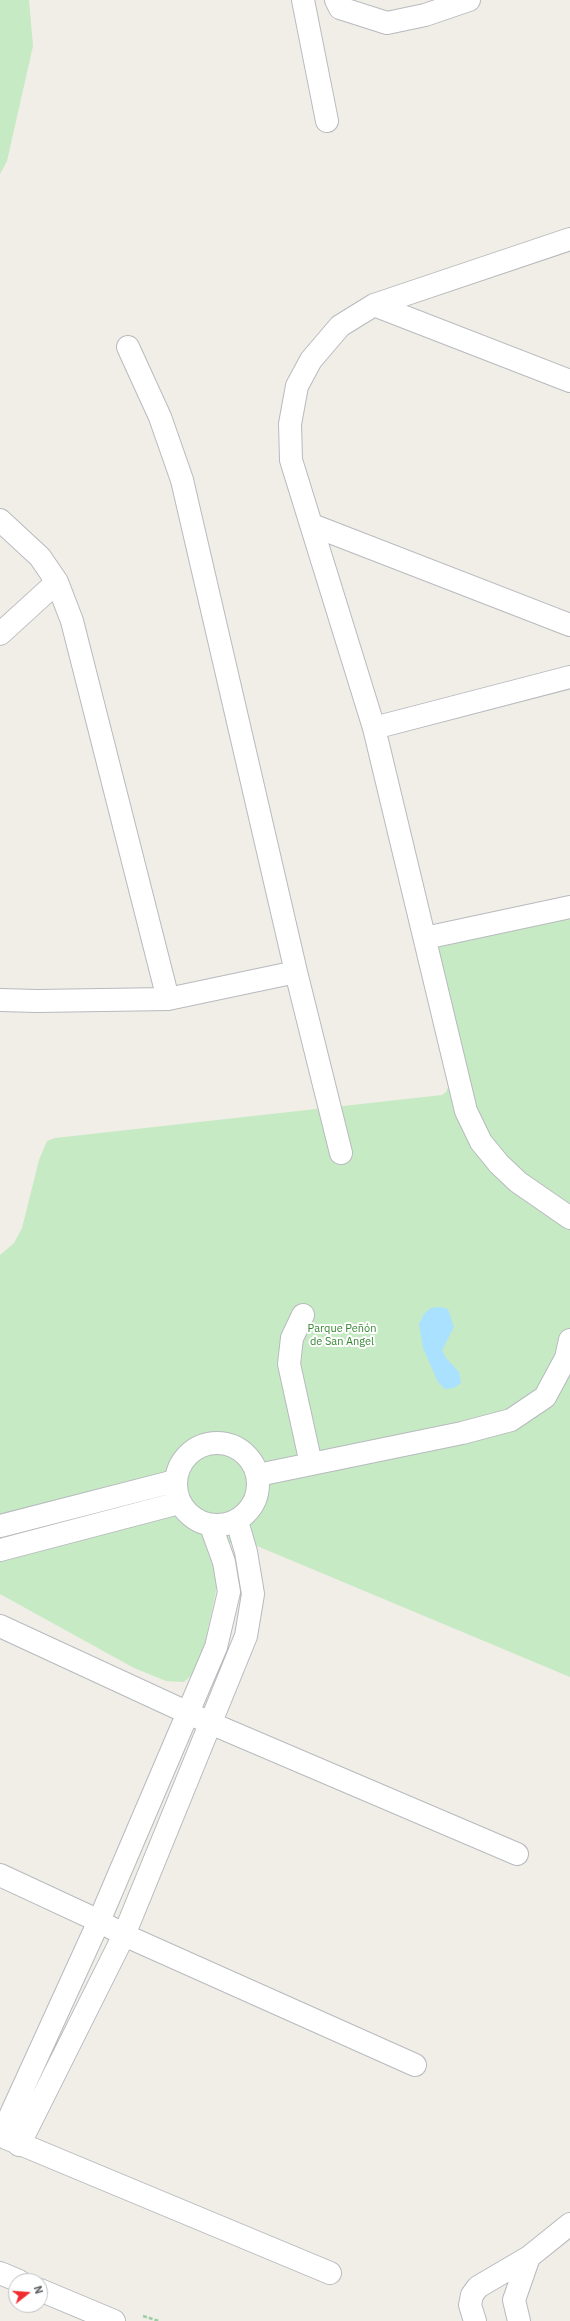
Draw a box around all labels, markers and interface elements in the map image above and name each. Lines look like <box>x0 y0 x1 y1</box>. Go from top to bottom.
park label: Parque Peñón de San Angel <box>308 1322 376 1348</box>
north arrow <box>8 2273 48 2313</box>
text: N <box>31 2284 46 2296</box>

